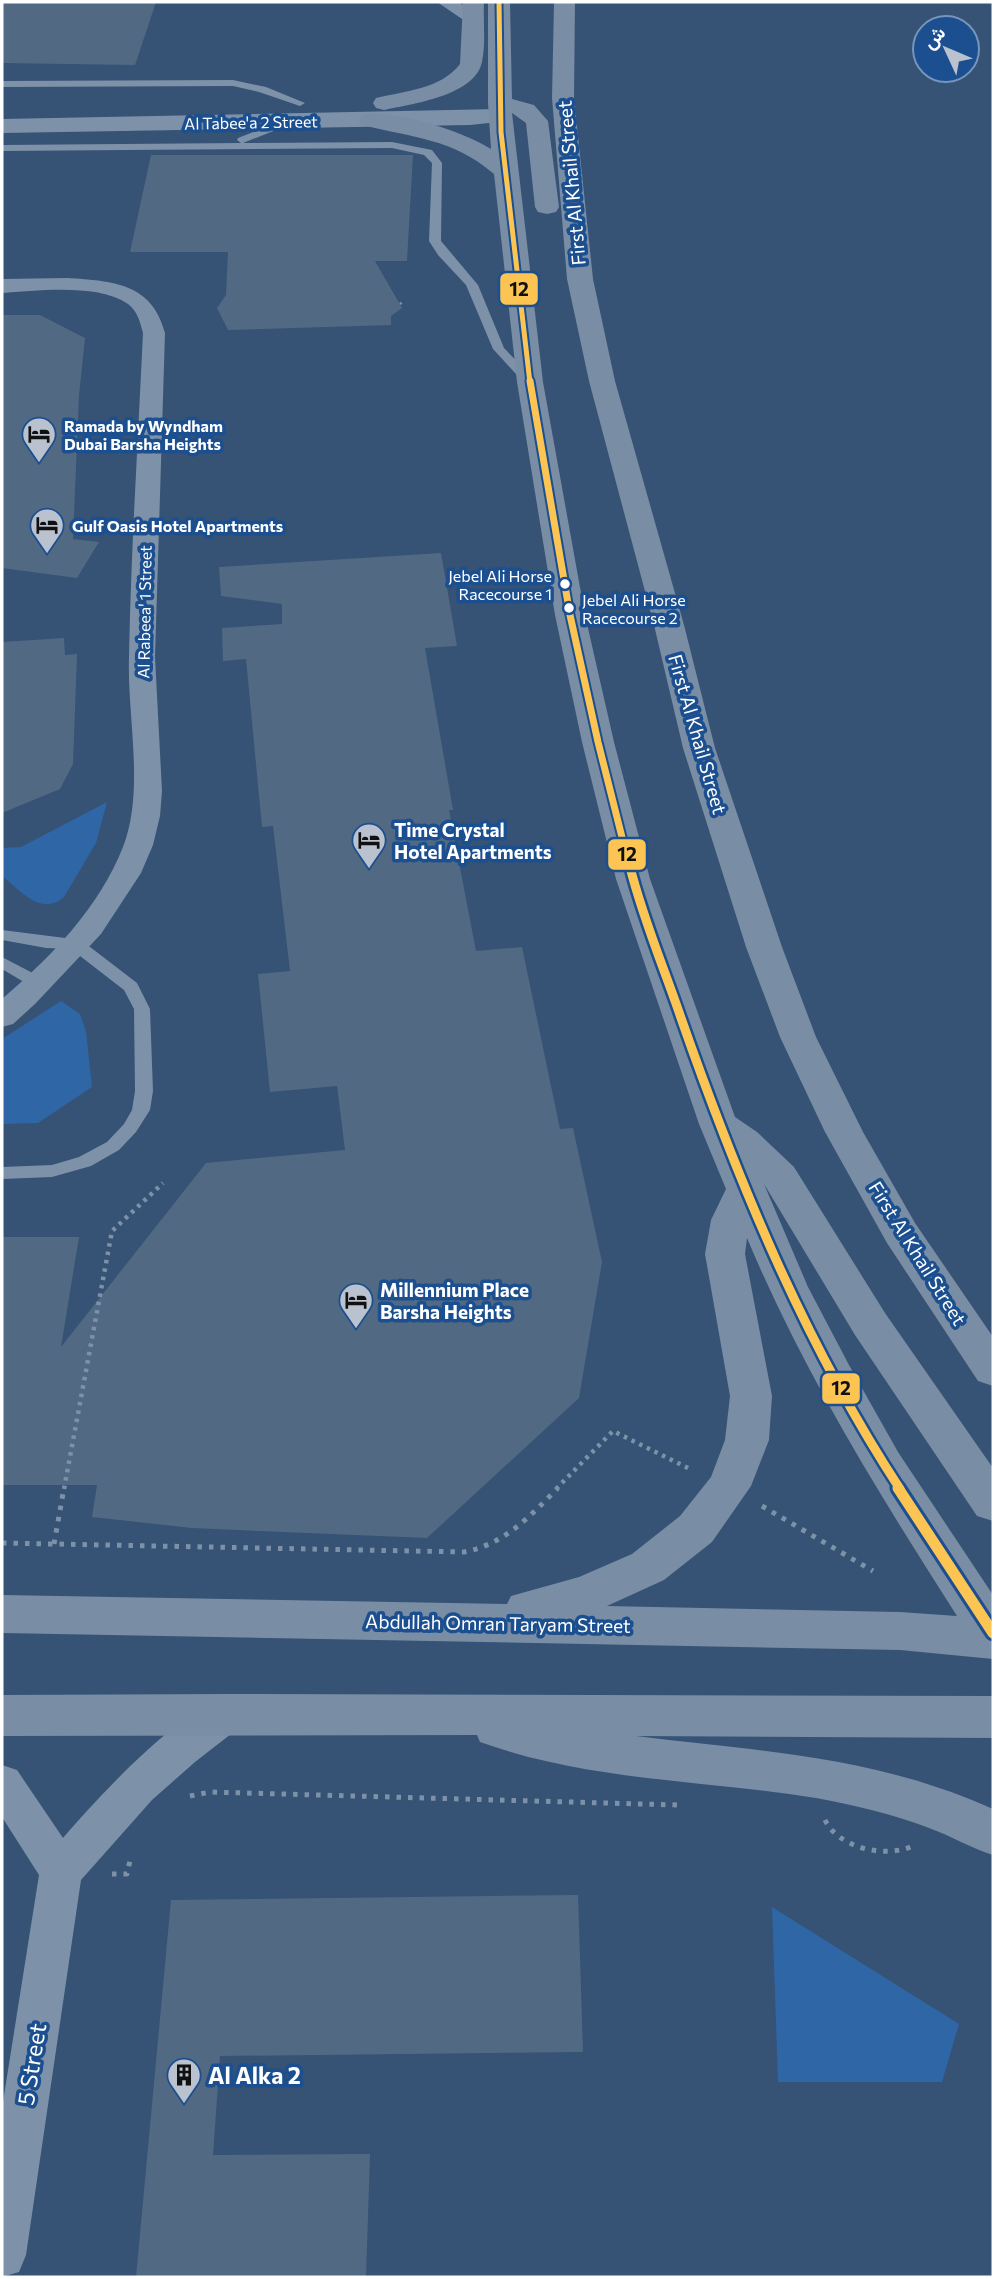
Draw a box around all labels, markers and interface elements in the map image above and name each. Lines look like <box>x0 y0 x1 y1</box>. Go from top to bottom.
north arrow <box>911 14 981 84</box>
text: ش <box>917 21 950 54</box>
street label: First Al Khail Street <box>552 99 590 266</box>
street label: Al Tabee'a 2 Street <box>184 111 318 133</box>
line badge: 12 <box>499 272 539 306</box>
text: 12 <box>509 277 529 300</box>
hotel icon: Ramada by Wyndham Dubai Barsha Heights <box>20 415 58 464</box>
place label: Ramada by Wyndham Dubai Barsha Heights <box>64 416 223 453</box>
hotel icon: Gulf Oasis Hotel Apartments <box>28 506 66 555</box>
place label: Gulf Oasis Hotel Apartments <box>72 516 283 535</box>
street label: Al Rabeea' 1 Street <box>133 545 155 679</box>
place label: Jebel Ali Horse Racecourse 1 <box>448 566 552 603</box>
marker: Jebel Ali Horse Racecourse 1 <box>558 577 572 591</box>
place label: Jebel Ali Horse Racecourse 2 <box>582 590 686 627</box>
marker: Jebel Ali Horse Racecourse 2 <box>562 601 576 615</box>
street label: First Al Khail Street <box>664 651 732 817</box>
place label: Time Crystal Hotel Apartments <box>394 818 552 863</box>
hotel icon: Time Crystal Hotel Apartments <box>350 821 388 870</box>
line badge: 12 <box>607 838 647 871</box>
text: 12 <box>617 842 637 865</box>
street label: First Al Khail Street <box>864 1177 972 1329</box>
place label: Millennium Place Barsha Heights <box>380 1278 529 1323</box>
hotel icon: Millennium Place Barsha Heights <box>337 1281 375 1330</box>
line badge: 12 <box>821 1372 861 1405</box>
text: 12 <box>831 1376 851 1399</box>
street label: Abdullah Omran Taryam Street <box>365 1609 631 1637</box>
street label: 5 Street <box>11 2021 51 2107</box>
building icon: Al Alka 2 <box>165 2056 203 2105</box>
place label: Al Alka 2 <box>208 2061 301 2089</box>

